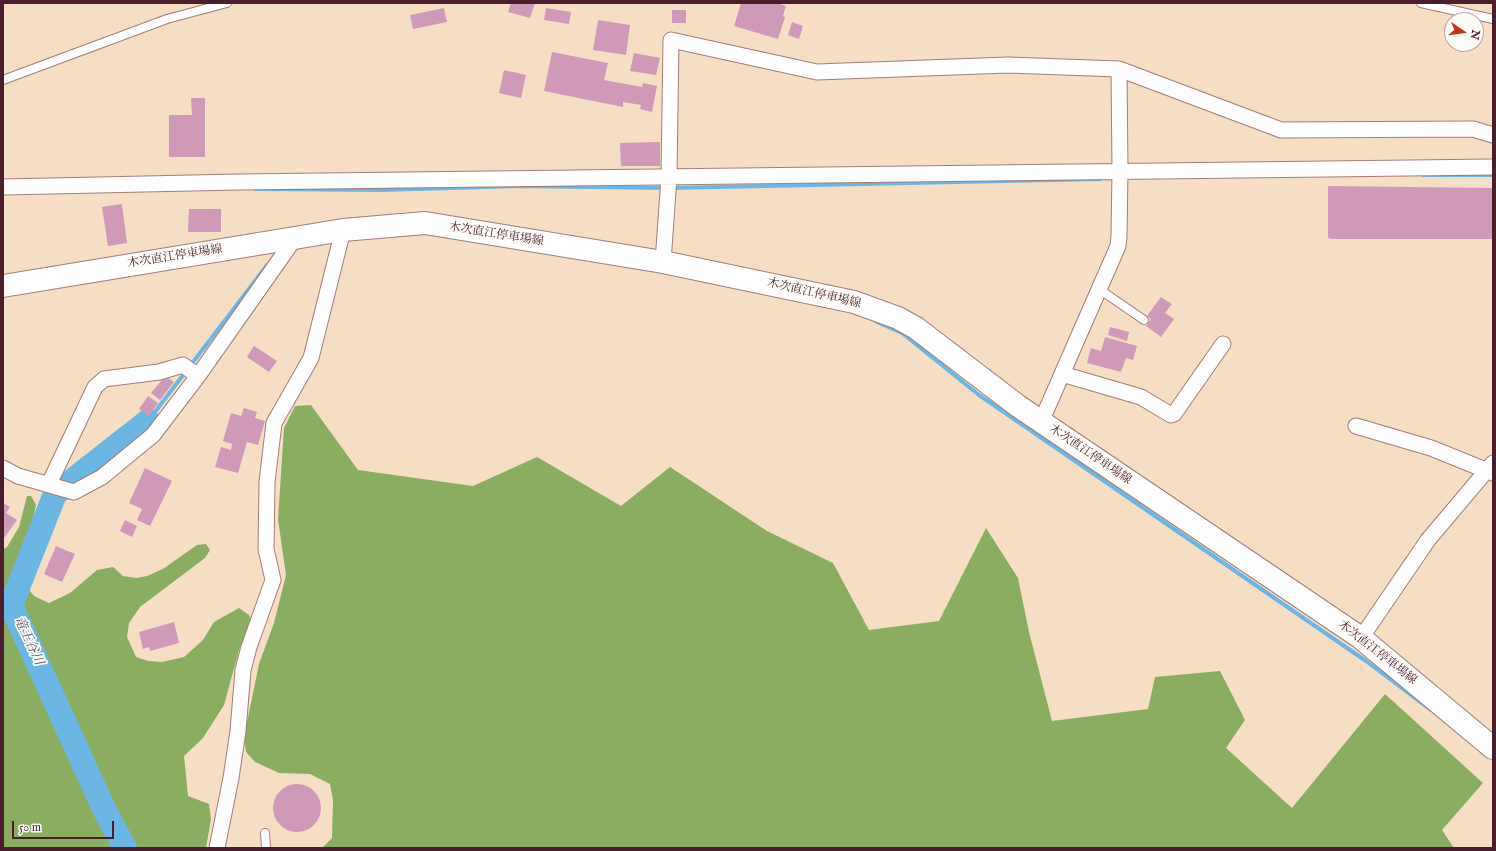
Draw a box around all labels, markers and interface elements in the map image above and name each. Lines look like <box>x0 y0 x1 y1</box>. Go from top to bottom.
north arrow <box>1444 12 1484 52</box>
text: N <box>1467 28 1483 41</box>
street label: 木次直江停車場線 <box>447 220 545 250</box>
street label: 木次直江停車場線 <box>126 242 224 272</box>
street label: 木次直江停車場線 <box>766 276 862 312</box>
street label: 木次直江停車場線 <box>1046 422 1134 488</box>
water label: 竜王谷川 <box>10 614 46 668</box>
street label: 木次直江停車場線 <box>1335 618 1419 688</box>
scale bar <box>14 813 116 839</box>
text: 50 m <box>19 820 41 835</box>

